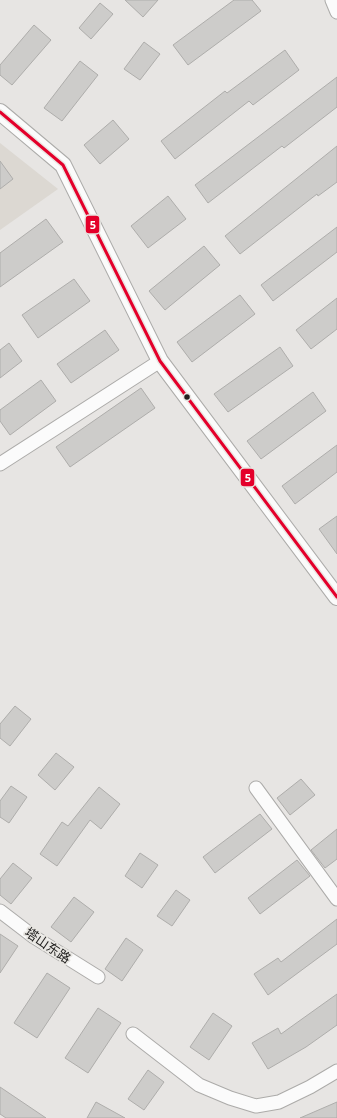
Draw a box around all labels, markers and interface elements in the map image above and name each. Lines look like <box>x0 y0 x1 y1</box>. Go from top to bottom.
line badge: 5 <box>85 215 100 234</box>
text: 5 <box>90 217 96 232</box>
unlabelled marker <box>182 392 192 402</box>
line badge: 5 <box>240 468 255 487</box>
text: 5 <box>245 470 251 485</box>
street label: 塔山东路 <box>21 923 75 967</box>

